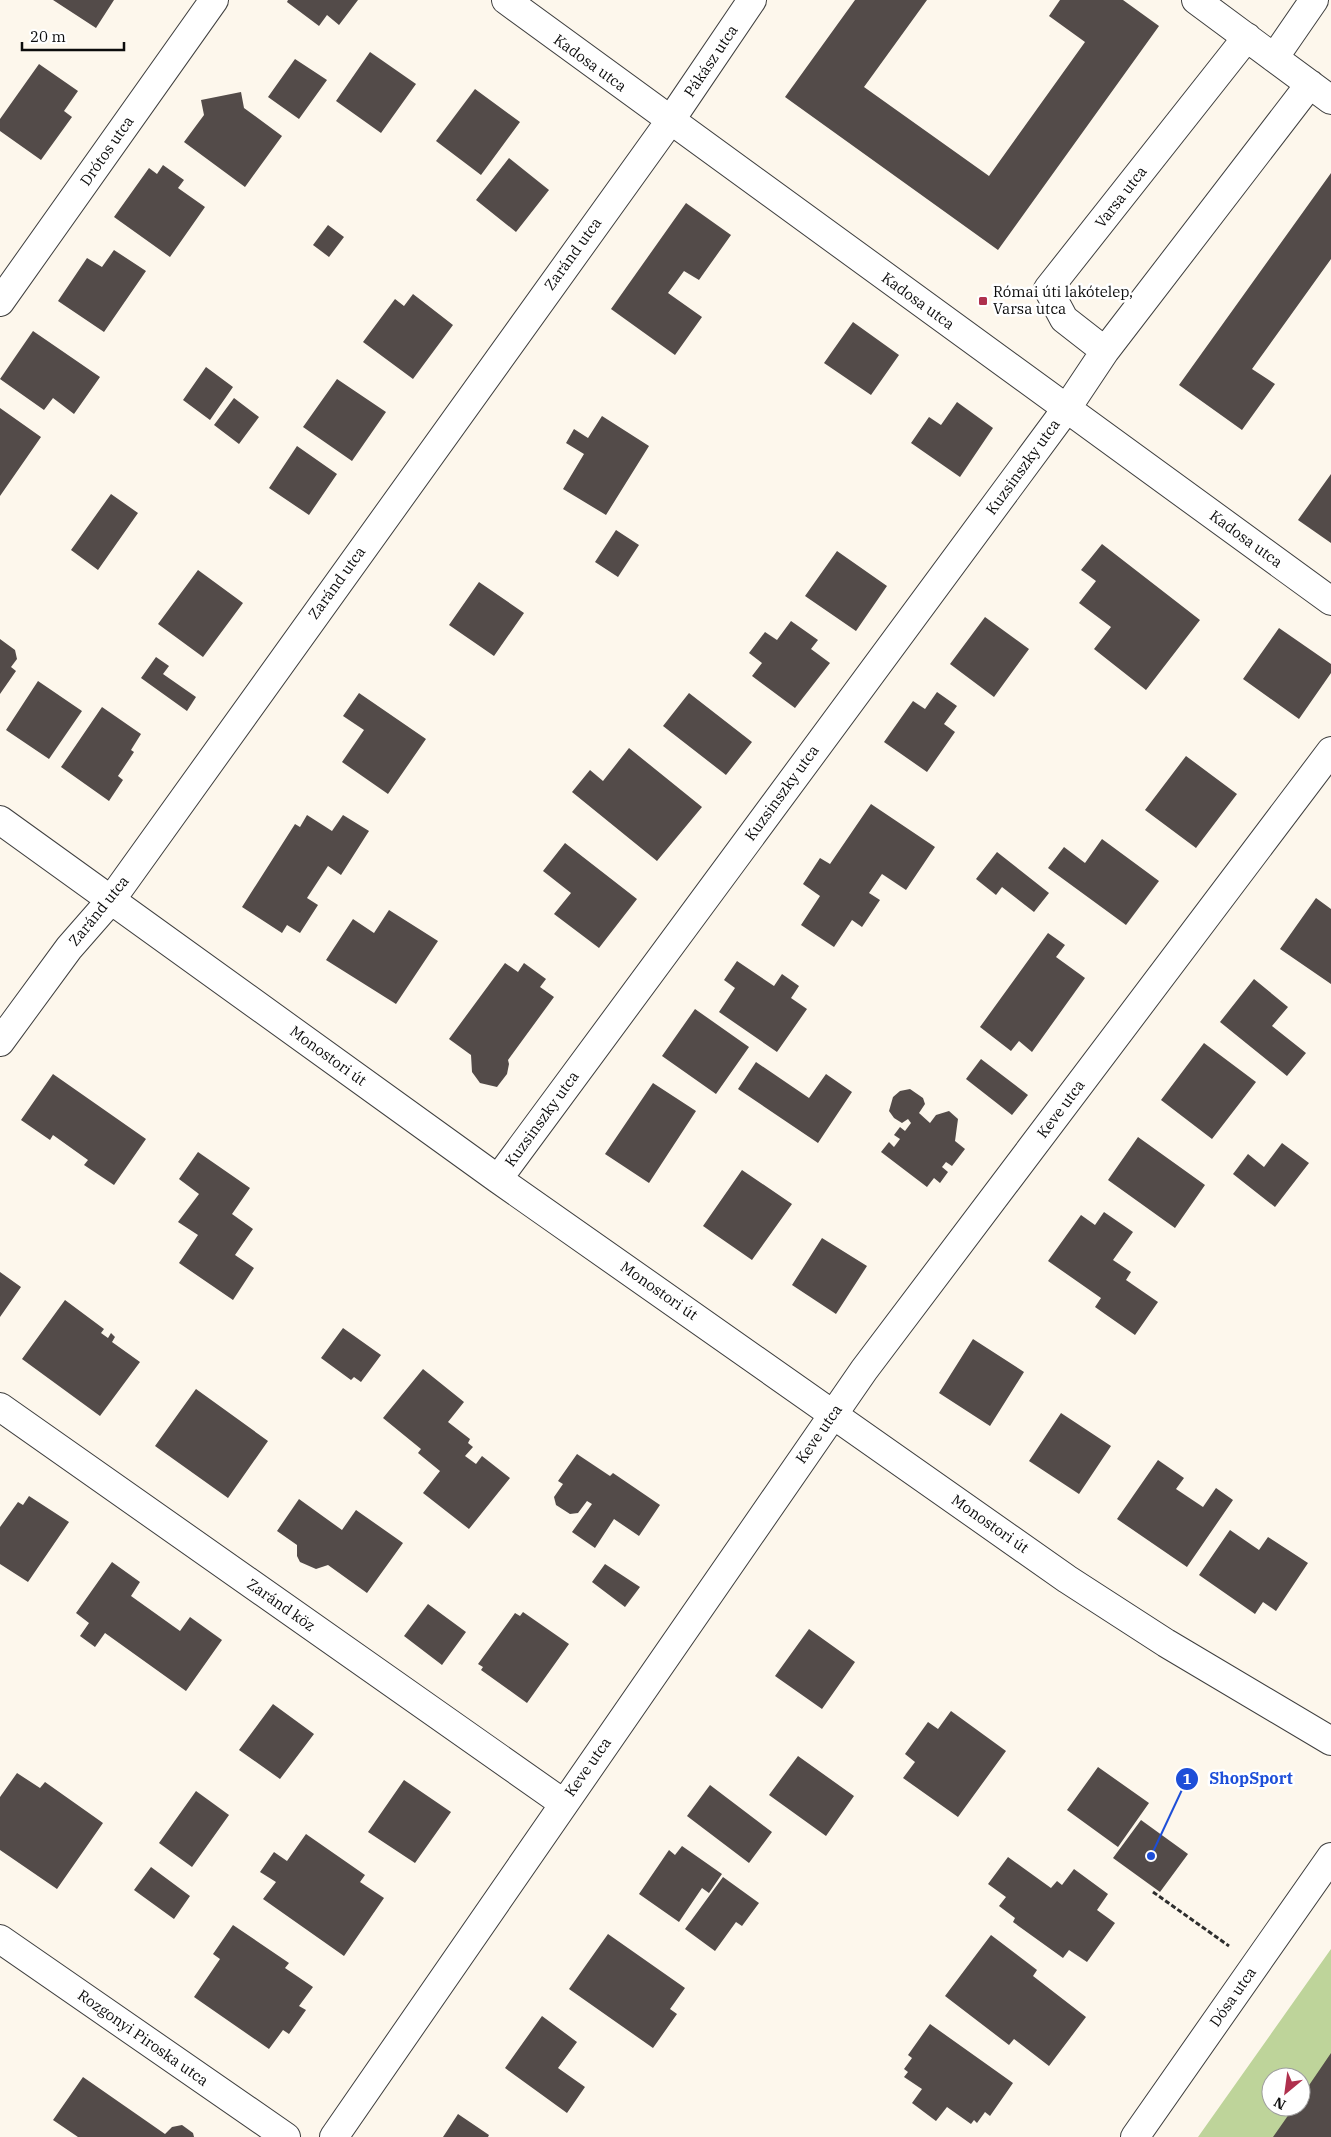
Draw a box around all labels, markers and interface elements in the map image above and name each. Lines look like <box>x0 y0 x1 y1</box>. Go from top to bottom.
scale bar <box>22 20 125 52</box>
street label: Pákász utca <box>680 21 742 100</box>
text: 20 m <box>30 27 66 46</box>
street label: Kadosa utca <box>550 30 631 95</box>
street label: Drótos utca <box>76 112 138 189</box>
street label: Varsa utca <box>1091 162 1151 231</box>
street label: Zaránd utca <box>540 214 605 294</box>
street label: Kadosa utca <box>878 268 959 333</box>
place label: Római úti lakótelep, Varsa utca <box>993 282 1133 318</box>
marker: Római úti lakótelep, Varsa utca <box>977 295 989 307</box>
street label: Kuzsinszky utca <box>981 415 1064 518</box>
street label: Kadosa utca <box>1206 506 1287 571</box>
street label: Zaránd utca <box>304 543 369 623</box>
street label: Kuzsinszky utca <box>740 741 823 844</box>
street label: Zaránd utca <box>64 872 133 950</box>
street label: Monostori út <box>286 1021 370 1090</box>
street label: Kuzsinszky utca <box>500 1067 583 1170</box>
street label: Keve utca <box>1033 1076 1089 1142</box>
street label: Monostori út <box>617 1257 702 1324</box>
street label: Keve utca <box>791 1400 846 1467</box>
street label: Monostori út <box>948 1490 1033 1557</box>
street label: Zaránd köz <box>243 1574 319 1635</box>
street label: Keve utca <box>560 1733 615 1800</box>
callout: ShopSport <box>1174 1763 1303 1794</box>
text: ShopSport <box>1209 1768 1293 1788</box>
text: 1 <box>1182 1769 1192 1788</box>
street label: Dósa utca <box>1205 1963 1260 2030</box>
street label: Rozgonyi Piroska utca <box>74 1985 212 2090</box>
north arrow <box>1261 2067 1311 2117</box>
text: N <box>1270 2093 1289 2114</box>

